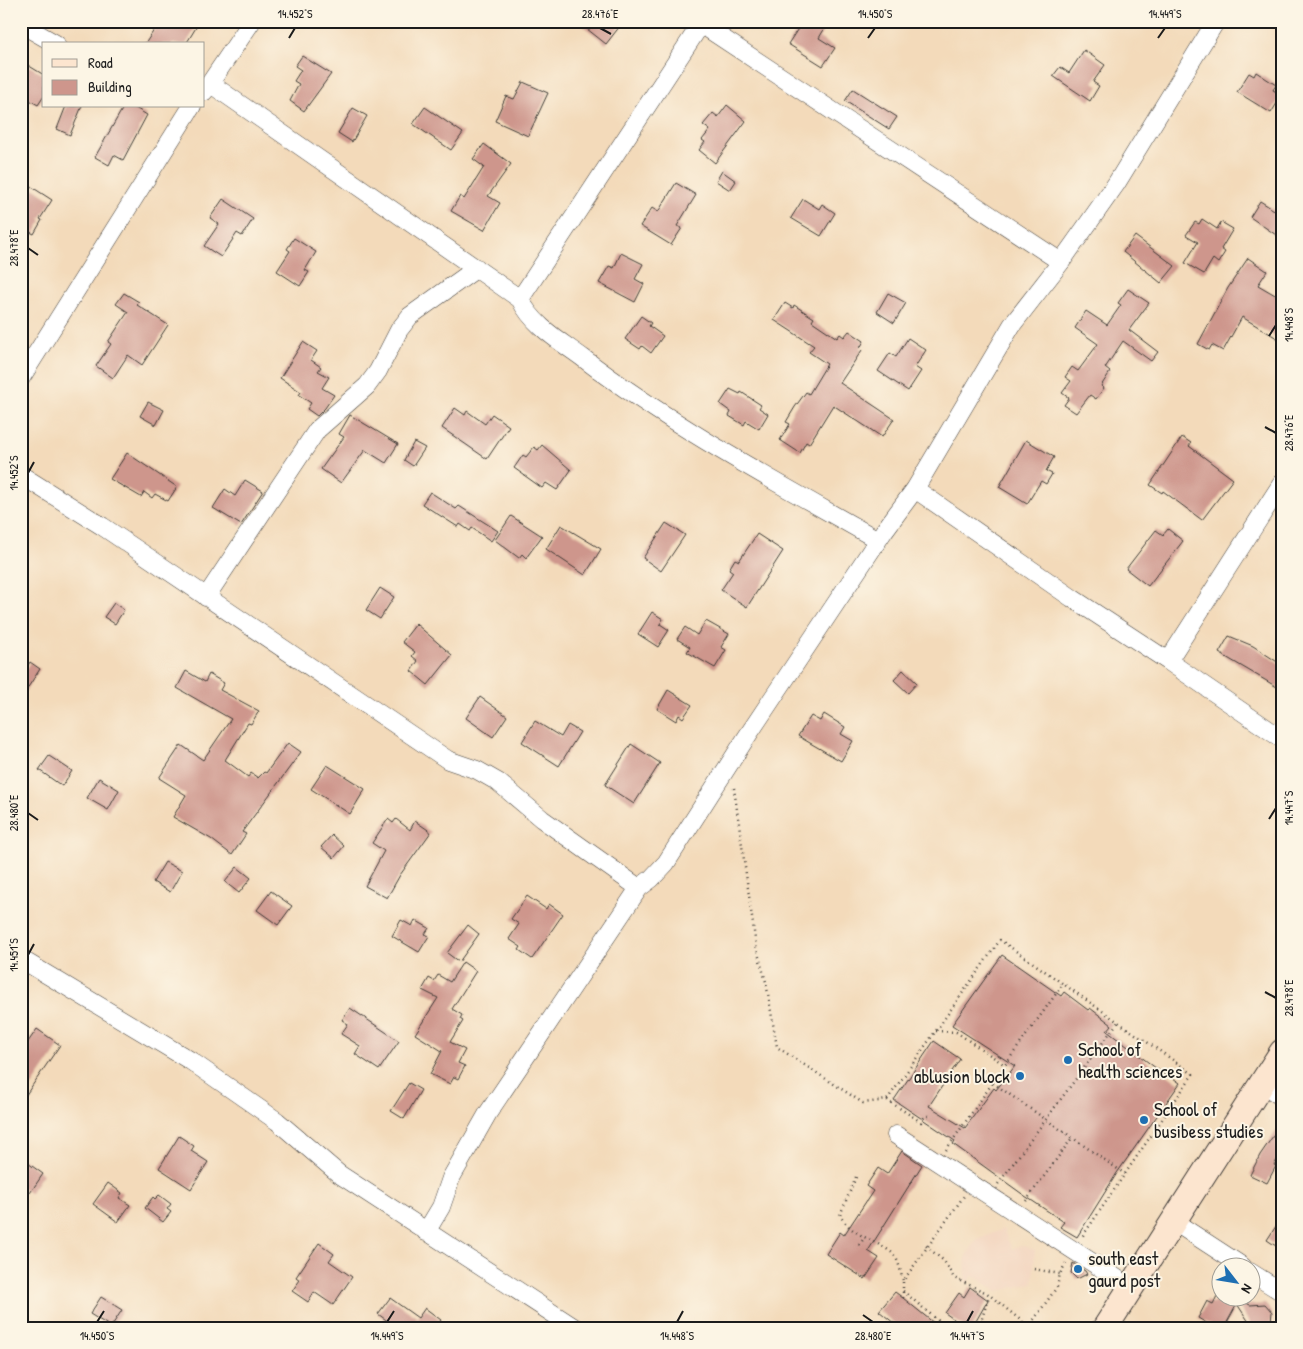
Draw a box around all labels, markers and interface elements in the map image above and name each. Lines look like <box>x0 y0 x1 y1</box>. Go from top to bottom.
text: 14.452°S <box>278 5 313 22</box>
text: 28.476°E <box>582 5 619 22</box>
text: 14.450°S <box>858 5 893 22</box>
text: 14.449°S <box>1148 5 1182 22</box>
legend <box>42 42 205 108</box>
text: Road <box>88 52 113 73</box>
text: Building <box>88 76 132 97</box>
text: 28.478°E <box>5 229 22 267</box>
text: 14.448°S <box>1280 308 1297 342</box>
text: 28.476°E <box>1280 414 1297 451</box>
text: 14.452°S <box>5 455 22 490</box>
text: 14.447°S <box>1280 790 1297 825</box>
text: 28.480°E <box>5 794 22 831</box>
text: 14.451°S <box>5 938 22 972</box>
text: 28.478°E <box>1280 979 1297 1017</box>
place label: School of health sciences <box>1078 1036 1182 1084</box>
marker: School of health sciences <box>1062 1054 1074 1066</box>
place label: ablusion block <box>914 1063 1010 1089</box>
marker: ablusion block <box>1014 1070 1026 1082</box>
place label: School of busibess studies <box>1154 1096 1263 1144</box>
marker: School of busibess studies <box>1138 1114 1150 1126</box>
place label: south east gaurd post <box>1088 1245 1161 1293</box>
north arrow <box>1210 1256 1260 1306</box>
marker: south east gaurd post <box>1072 1263 1084 1275</box>
text: N <box>1237 1281 1258 1298</box>
text: 14.450°S <box>80 1327 115 1344</box>
text: 14.449°S <box>370 1327 404 1344</box>
text: 14.448°S <box>660 1327 694 1344</box>
text: 28.480°E <box>855 1327 892 1344</box>
text: 14.447°S <box>950 1327 985 1344</box>

